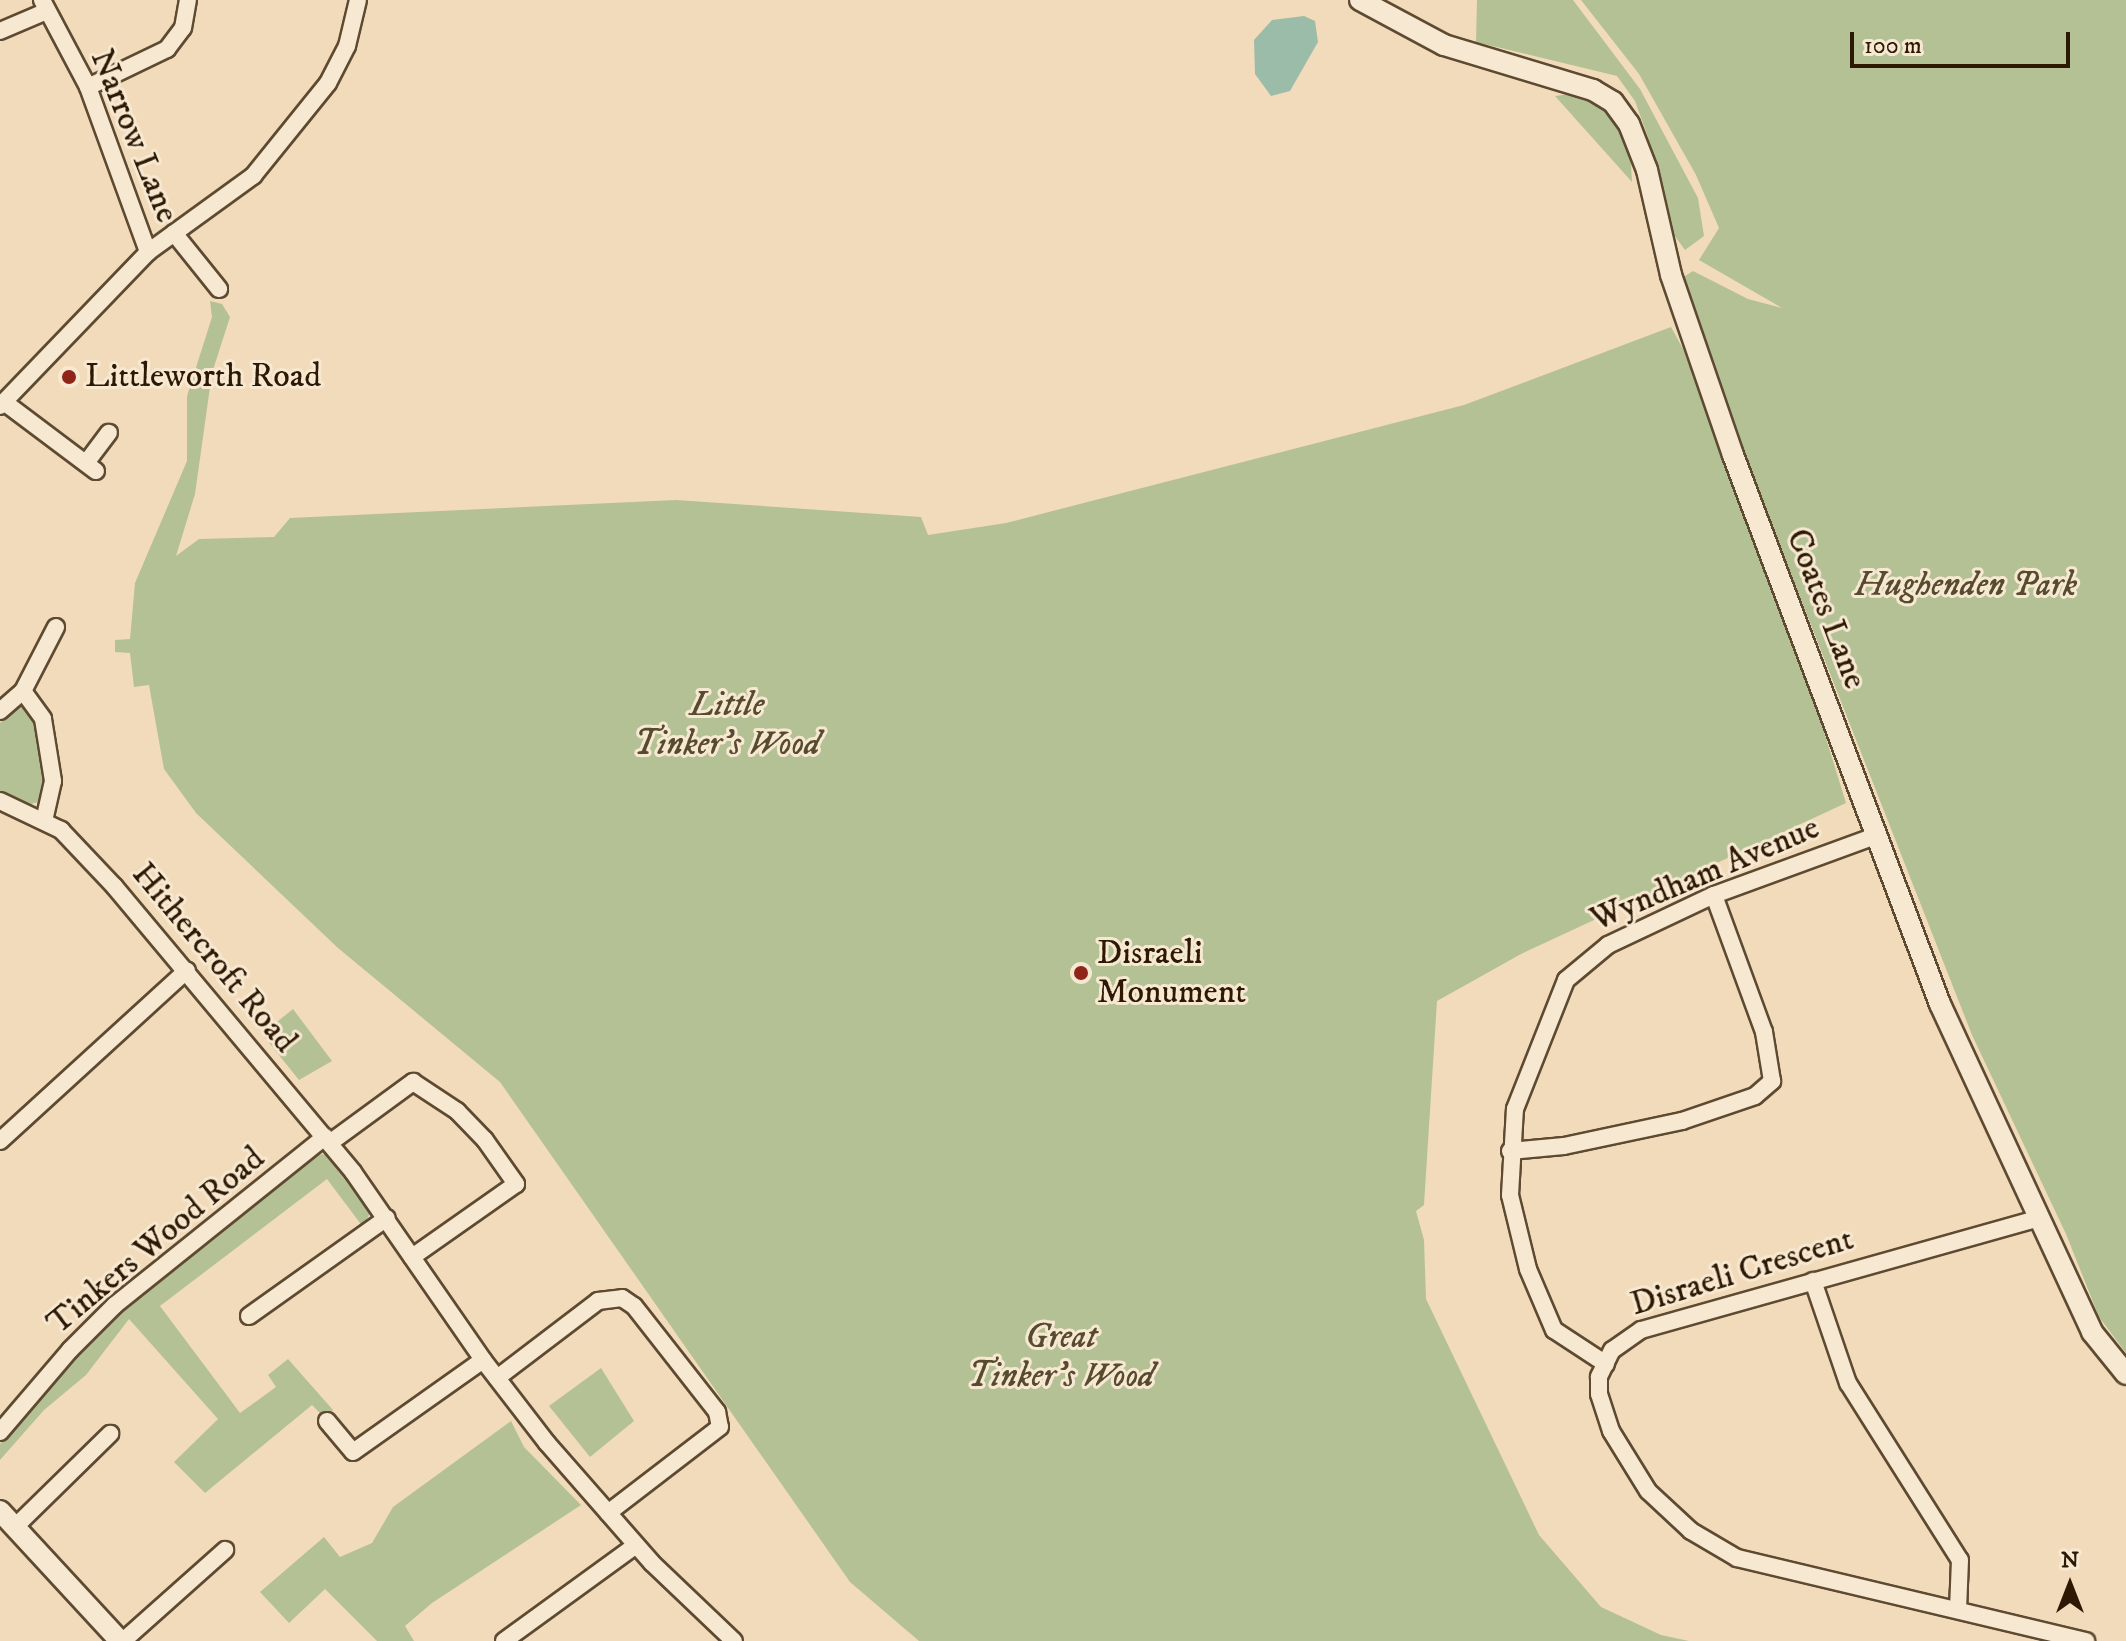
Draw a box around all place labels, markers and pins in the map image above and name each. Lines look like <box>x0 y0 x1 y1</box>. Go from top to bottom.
place label: Littleworth Road <box>85 357 321 397</box>
marker: Littleworth Road <box>60 368 78 386</box>
place label: Disraeli Monument <box>1097 933 1246 1012</box>
marker: Disraeli Monument <box>1072 964 1090 982</box>

